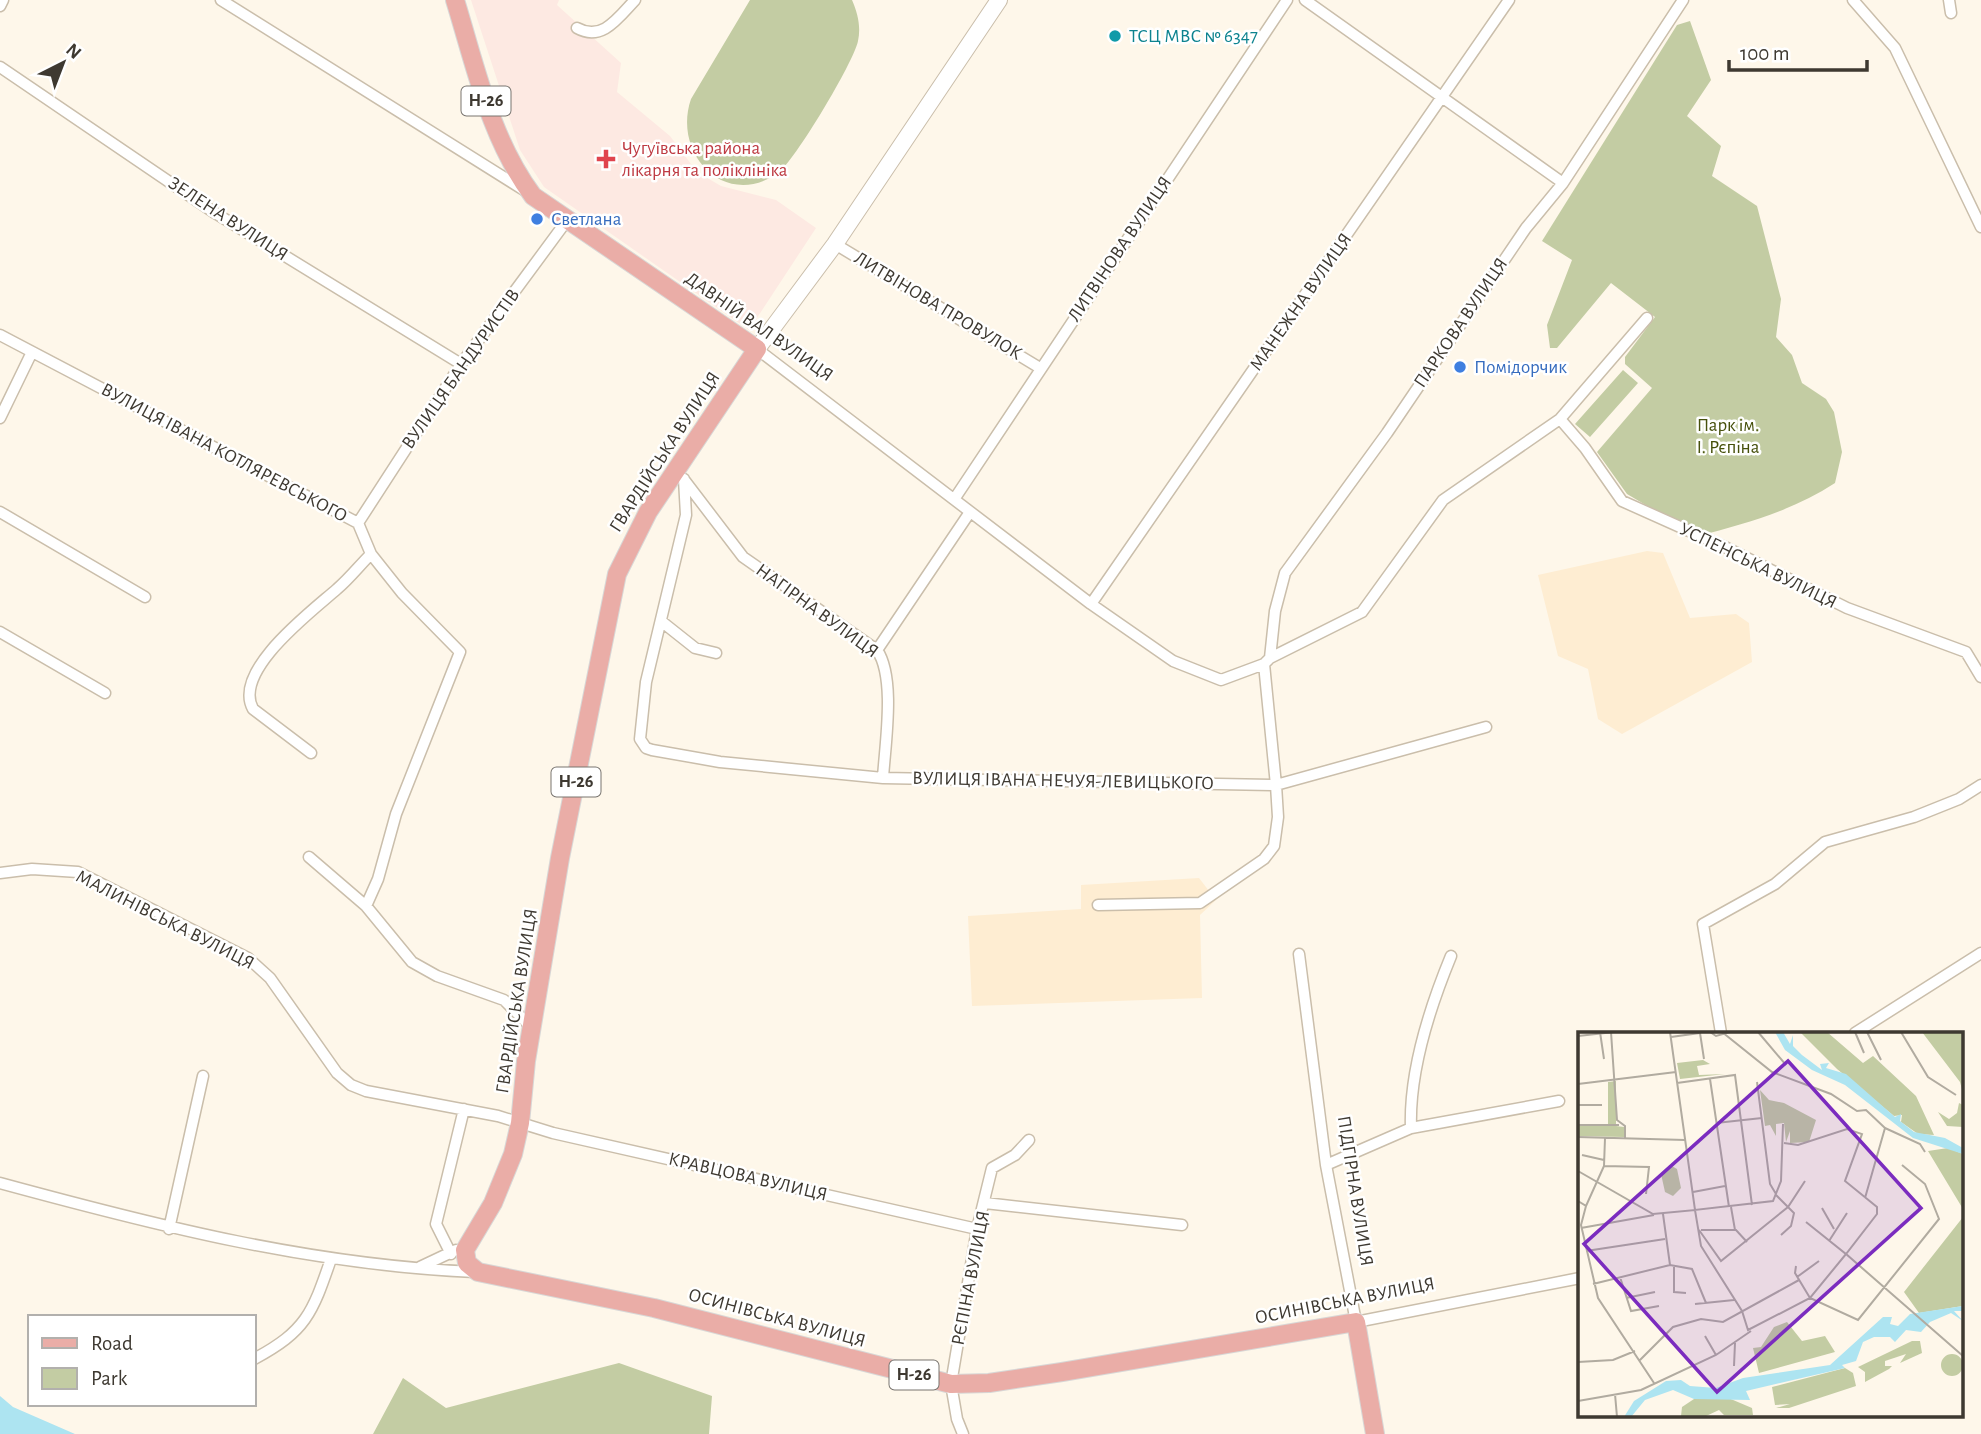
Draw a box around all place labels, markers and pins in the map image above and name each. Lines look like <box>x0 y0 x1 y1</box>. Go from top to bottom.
place label: ТСЦ МВС № 6347 <box>1129 27 1258 46</box>
marker: ТСЦ МВС № 6347 <box>1107 28 1123 44</box>
place label: Чугуївська района лікарня та поліклініка <box>622 139 788 180</box>
marker: Чугуївська района лікарня та поліклініка <box>596 149 616 169</box>
place label: Светлана <box>551 210 622 229</box>
marker: Светлана <box>529 211 545 227</box>
place label: Помідорчик <box>1474 358 1567 377</box>
marker: Помідорчик <box>1452 359 1468 375</box>

